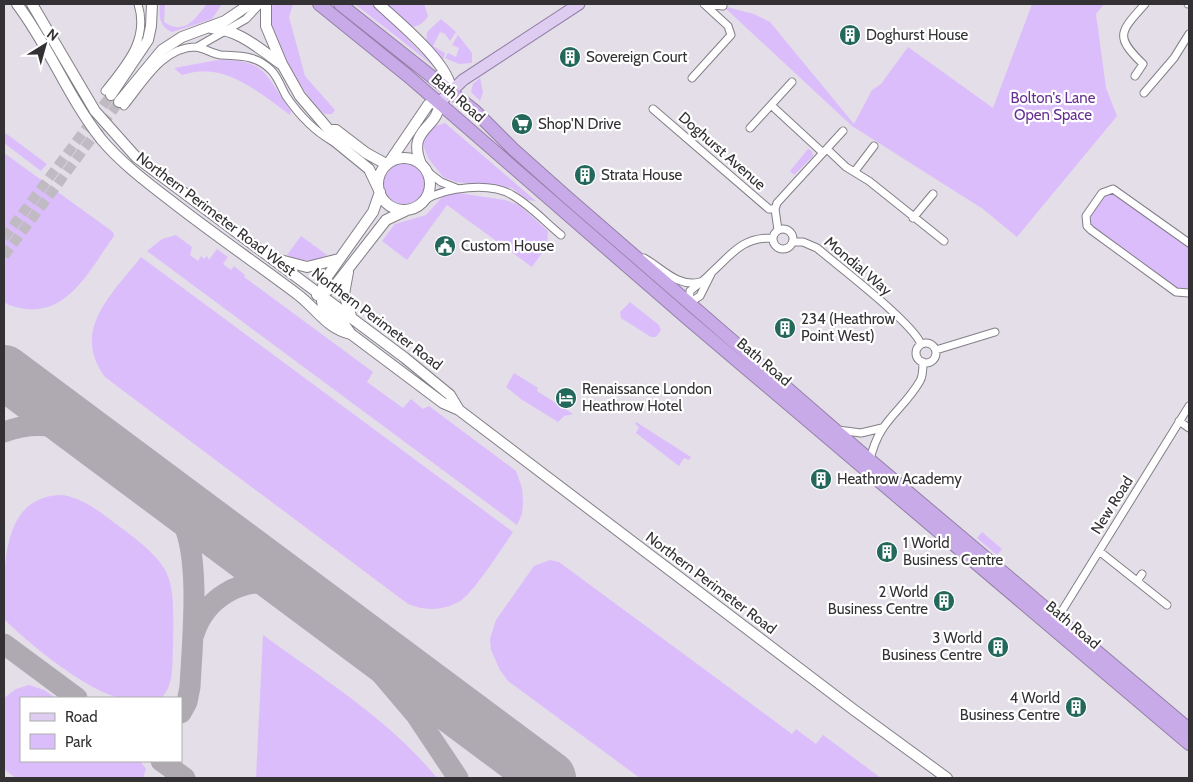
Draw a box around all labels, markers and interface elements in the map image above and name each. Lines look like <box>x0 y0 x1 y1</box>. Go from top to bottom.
north arrow <box>20 20 70 70</box>
building icon: Doghurst House <box>838 23 862 47</box>
text: N <box>43 24 62 45</box>
place label: Doghurst House <box>866 26 969 44</box>
building icon: Sovereign Court <box>558 45 582 69</box>
place label: Sovereign Court <box>586 48 687 66</box>
street label: Bath Road <box>428 70 488 126</box>
park label: Bolton's Lane Open Space <box>1011 89 1096 124</box>
street label: Doghurst Avenue <box>675 108 769 194</box>
supermarket icon: Shop'N Drive <box>510 112 534 136</box>
place label: Shop'N Drive <box>538 115 622 133</box>
street label: Northern Perimeter Road West <box>133 148 299 280</box>
building icon: Strata House <box>573 163 597 187</box>
place label: Strata House <box>601 166 683 184</box>
street label: Mondial Way <box>821 233 896 300</box>
public building icon: Custom House <box>433 234 457 258</box>
place label: Custom House <box>461 237 555 255</box>
street label: Northern Perimeter Road <box>308 264 446 374</box>
place label: 234 (Heathrow Point West) <box>801 310 896 345</box>
building icon: 234 (Heathrow Point West) <box>773 316 797 340</box>
street label: Bath Road <box>733 334 795 390</box>
place label: Renaissance London Heathrow Hotel <box>582 380 712 415</box>
hotel icon: Renaissance London Heathrow Hotel <box>554 386 578 410</box>
building icon: Heathrow Academy <box>809 467 833 491</box>
place label: Heathrow Academy <box>837 470 962 488</box>
street label: New Road <box>1087 473 1137 537</box>
street label: Northern Perimeter Road <box>642 528 780 638</box>
place label: 1 World Business Centre <box>903 534 1004 569</box>
building icon: 1 World Business Centre <box>875 540 899 564</box>
place label: 2 World Business Centre <box>828 583 928 618</box>
building icon: 2 World Business Centre <box>932 589 956 613</box>
street label: Bath Road <box>1042 597 1104 653</box>
place label: 3 World Business Centre <box>882 629 982 664</box>
building icon: 3 World Business Centre <box>986 635 1010 659</box>
place label: 4 World Business Centre <box>960 689 1060 724</box>
building icon: 4 World Business Centre <box>1064 695 1088 719</box>
legend <box>20 697 182 762</box>
text: Road <box>65 708 98 726</box>
text: Park <box>65 733 92 751</box>

